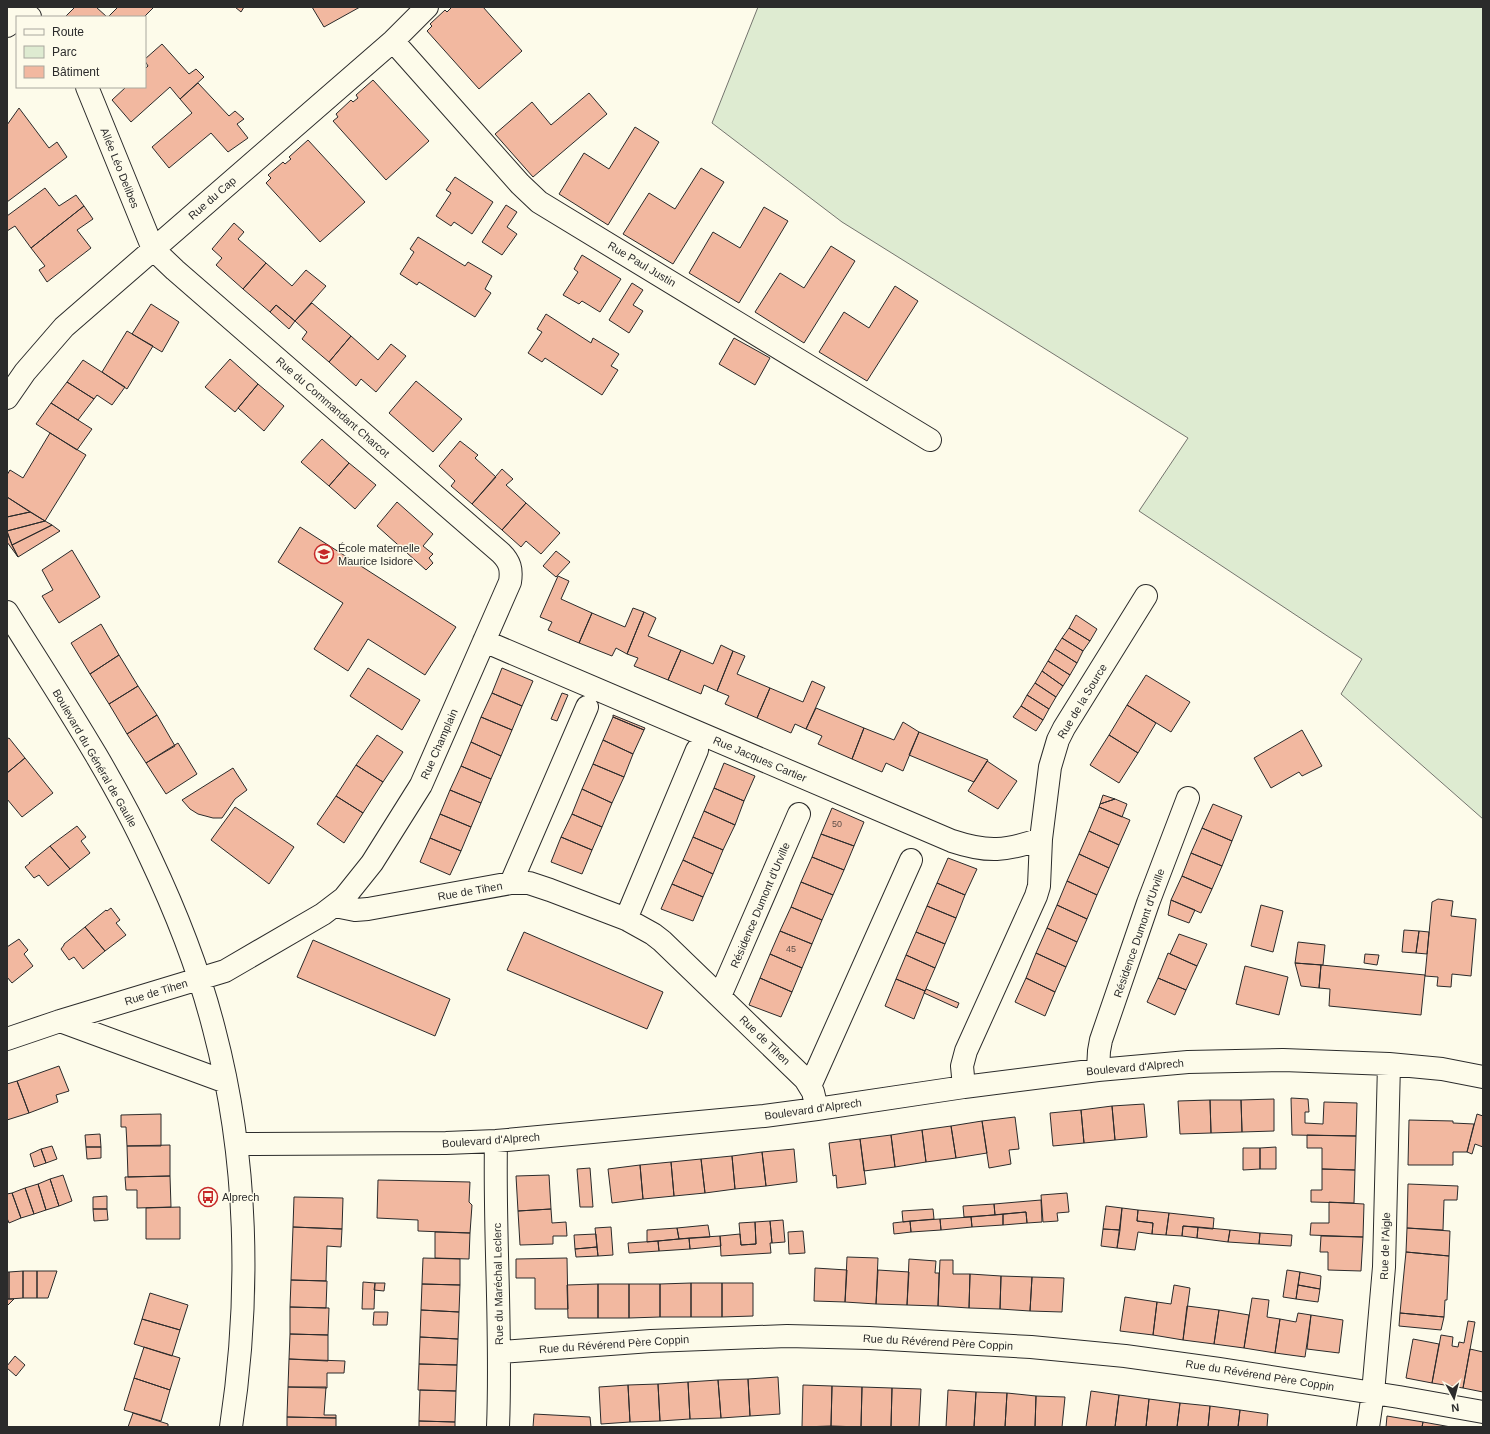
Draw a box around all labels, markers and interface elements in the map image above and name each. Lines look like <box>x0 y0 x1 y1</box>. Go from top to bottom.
legend <box>16 16 146 88</box>
text: Route <box>52 25 84 39</box>
text: Parc <box>52 45 77 59</box>
text: Bâtiment <box>52 65 100 79</box>
street label: Allée Léo Delibes <box>98 126 142 210</box>
street label: Rue du Cap <box>186 174 238 222</box>
street label: Rue Paul Justin <box>606 239 678 289</box>
street label: Rue du Commandant Charcot <box>274 355 392 459</box>
place label: École maternelle Maurice Isidore <box>338 542 420 567</box>
school or university icon: École maternelle Maurice Isidore <box>313 543 335 565</box>
street label: Rue de la Source <box>1055 661 1109 741</box>
street label: Boulevard du Général de Gaulle <box>51 687 139 829</box>
street label: Rue Champlain <box>418 707 460 781</box>
street label: Rue Jacques Cartier <box>712 734 809 784</box>
house number: 50 <box>832 819 842 829</box>
street label: Résidence Dumont d'Urville <box>728 840 792 970</box>
street label: Résidence Dumont d'Urville <box>1111 867 1167 999</box>
street label: Rue de Tihen <box>437 879 503 903</box>
house number: 45 <box>786 944 796 954</box>
street label: Rue de Tihen <box>123 977 189 1007</box>
street label: Rue de Tihen <box>737 1013 793 1067</box>
street label: Boulevard d'Alprech <box>1086 1057 1184 1077</box>
street label: Boulevard d'Alprech <box>764 1096 862 1122</box>
street label: Boulevard d'Alprech <box>442 1131 540 1149</box>
bus stop icon: Alprech <box>197 1186 219 1208</box>
place label: Alprech <box>222 1191 259 1203</box>
street label: Rue de l'Aigle <box>1378 1212 1392 1280</box>
street label: Rue du Maréchal Leclerc <box>491 1222 505 1345</box>
street label: Rue du Révérend Père Coppin <box>863 1332 1013 1352</box>
street label: Rue du Révérend Père Coppin <box>539 1333 689 1355</box>
street label: Rue du Révérend Père Coppin <box>1185 1357 1335 1393</box>
north arrow <box>1434 1378 1474 1418</box>
text: N <box>1450 1401 1460 1414</box>

